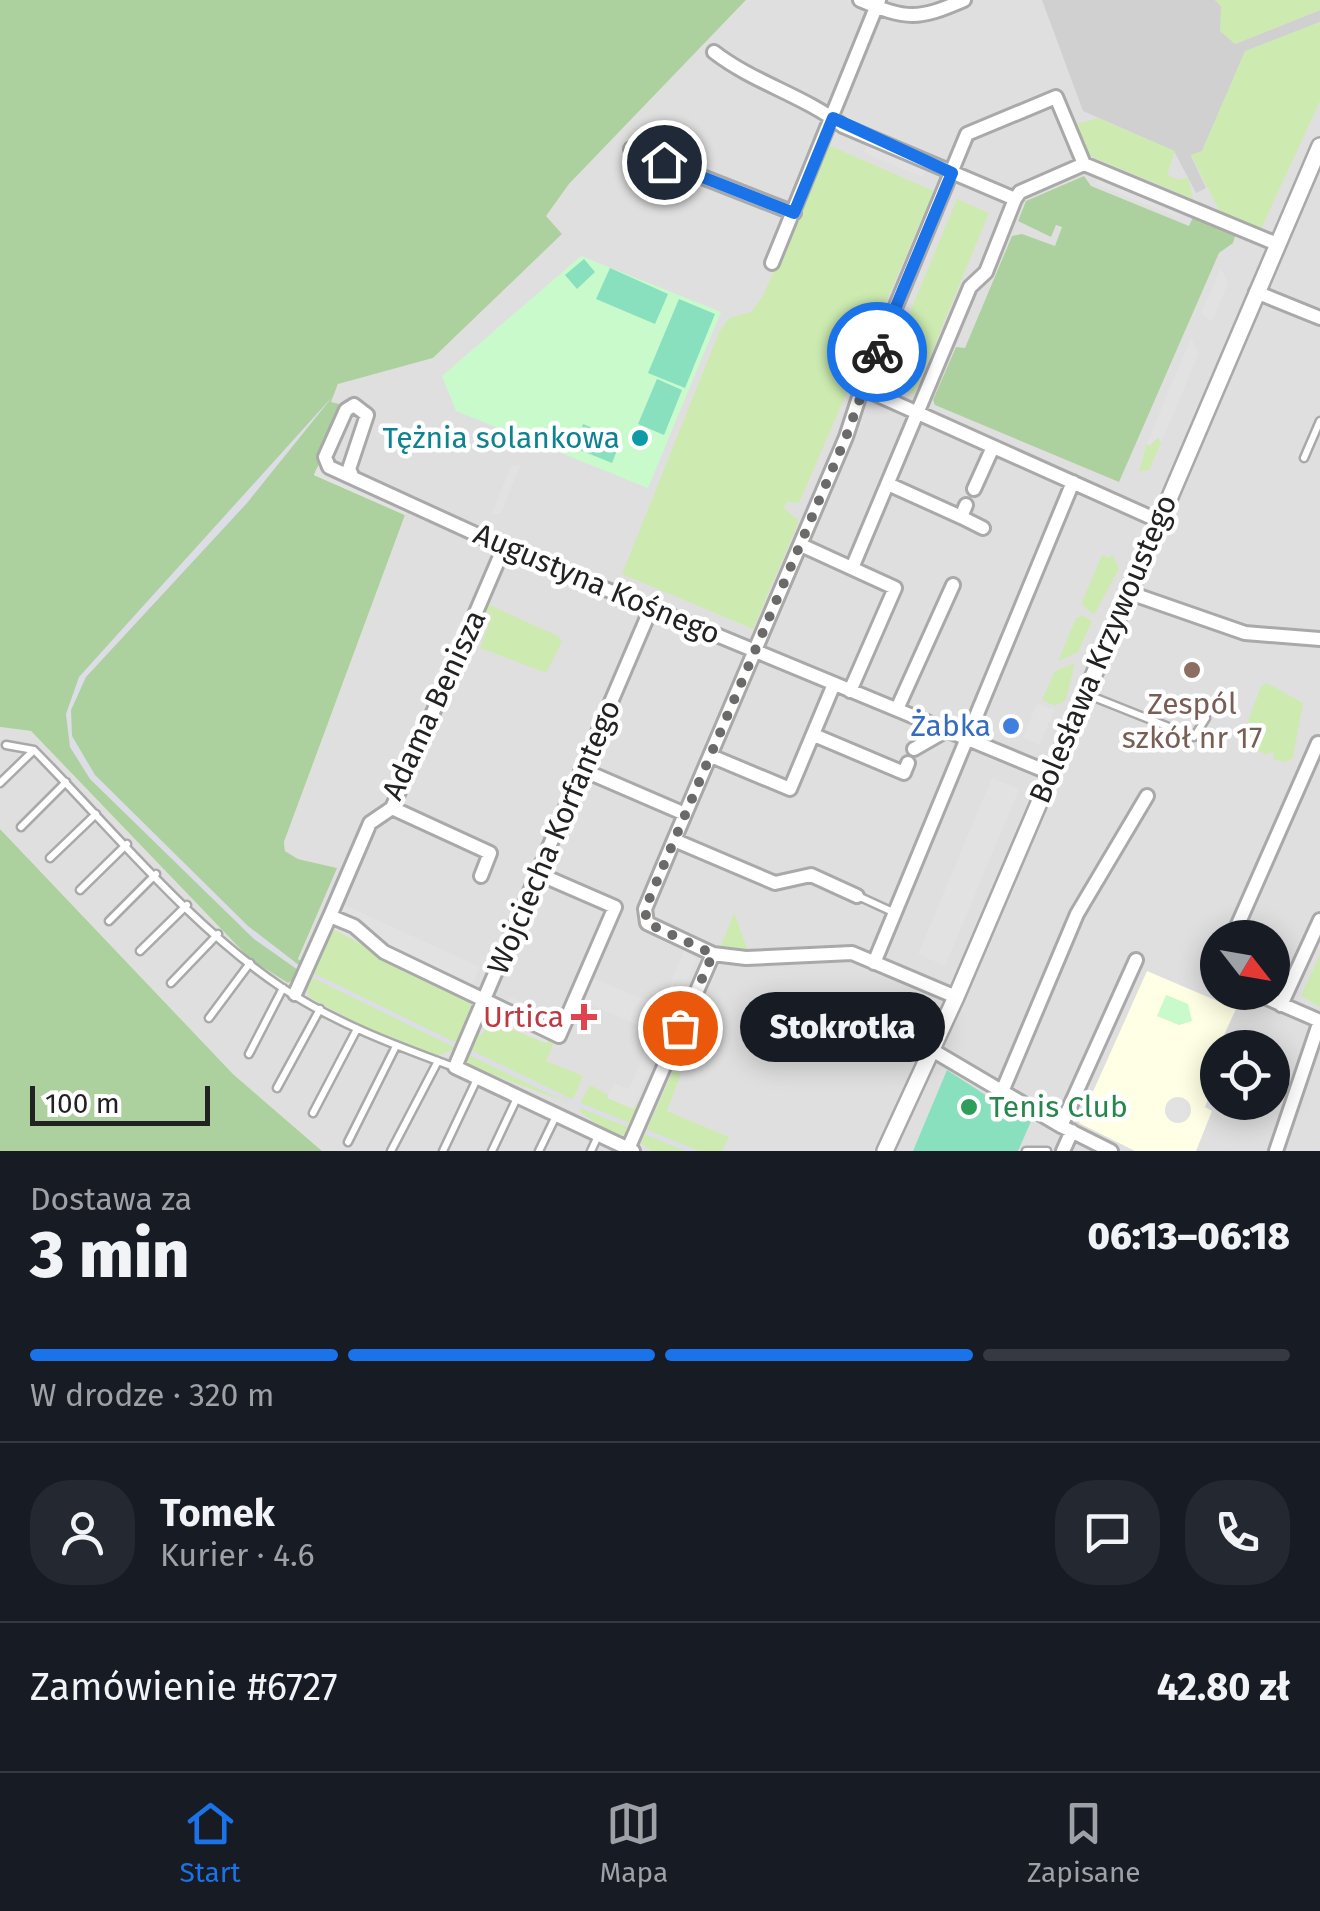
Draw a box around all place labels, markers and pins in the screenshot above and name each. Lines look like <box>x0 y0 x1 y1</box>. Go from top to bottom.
pin <box>622 120 707 205</box>
place label: Tężnia solankowa <box>382 420 620 456</box>
marker: Tężnia solankowa <box>629 427 651 449</box>
marker: Zespól szkół nr 17 <box>1181 659 1203 681</box>
place label: Zespól szkół nr 17 <box>1122 686 1262 756</box>
place label: Żabka <box>910 708 991 744</box>
marker: Żabka <box>1000 715 1022 737</box>
pin <box>638 986 723 1071</box>
callout: Stokrotka <box>740 993 945 1063</box>
place label: Urtica <box>483 999 564 1035</box>
marker: Urtica <box>573 1006 595 1028</box>
place label: Tenis Club <box>989 1089 1128 1125</box>
marker: Tenis Club <box>958 1096 980 1118</box>

